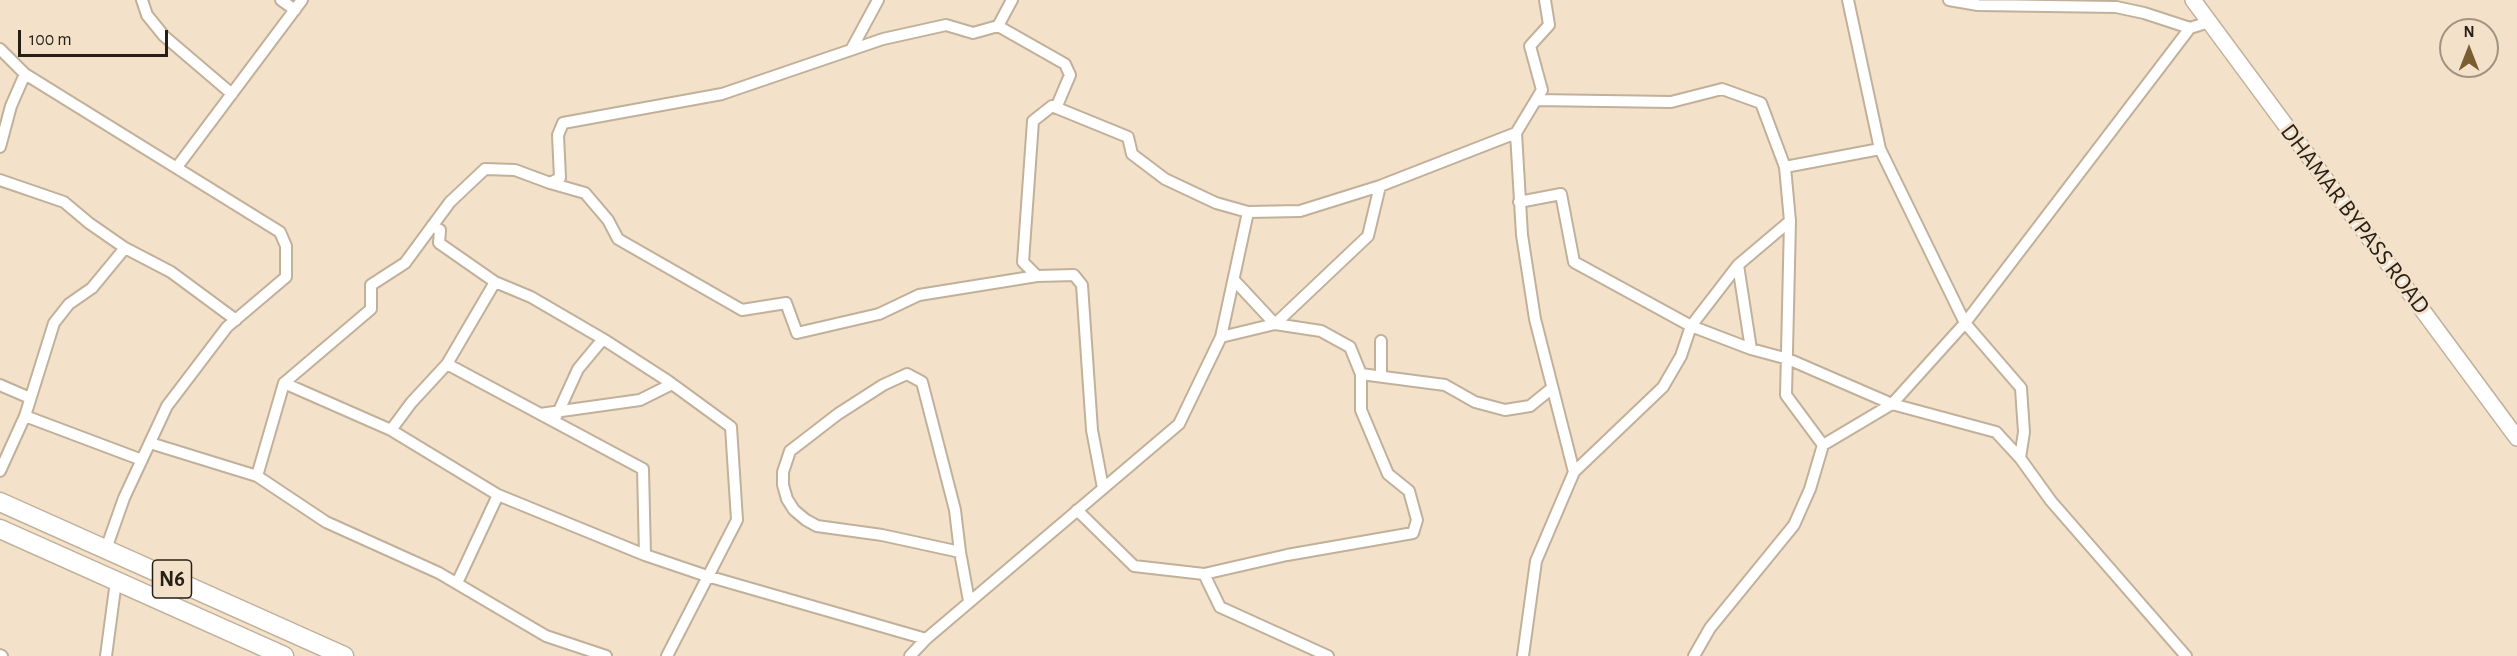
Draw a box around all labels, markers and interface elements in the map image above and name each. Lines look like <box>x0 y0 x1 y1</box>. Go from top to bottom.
scale bar <box>21 18 171 56</box>
north arrow <box>2439 18 2499 78</box>
text: N <box>2463 24 2475 40</box>
text: 100 m <box>29 31 72 49</box>
street label: DHAMAR BYPASS ROAD <box>2274 118 2436 320</box>
road number: N6 <box>152 560 192 598</box>

